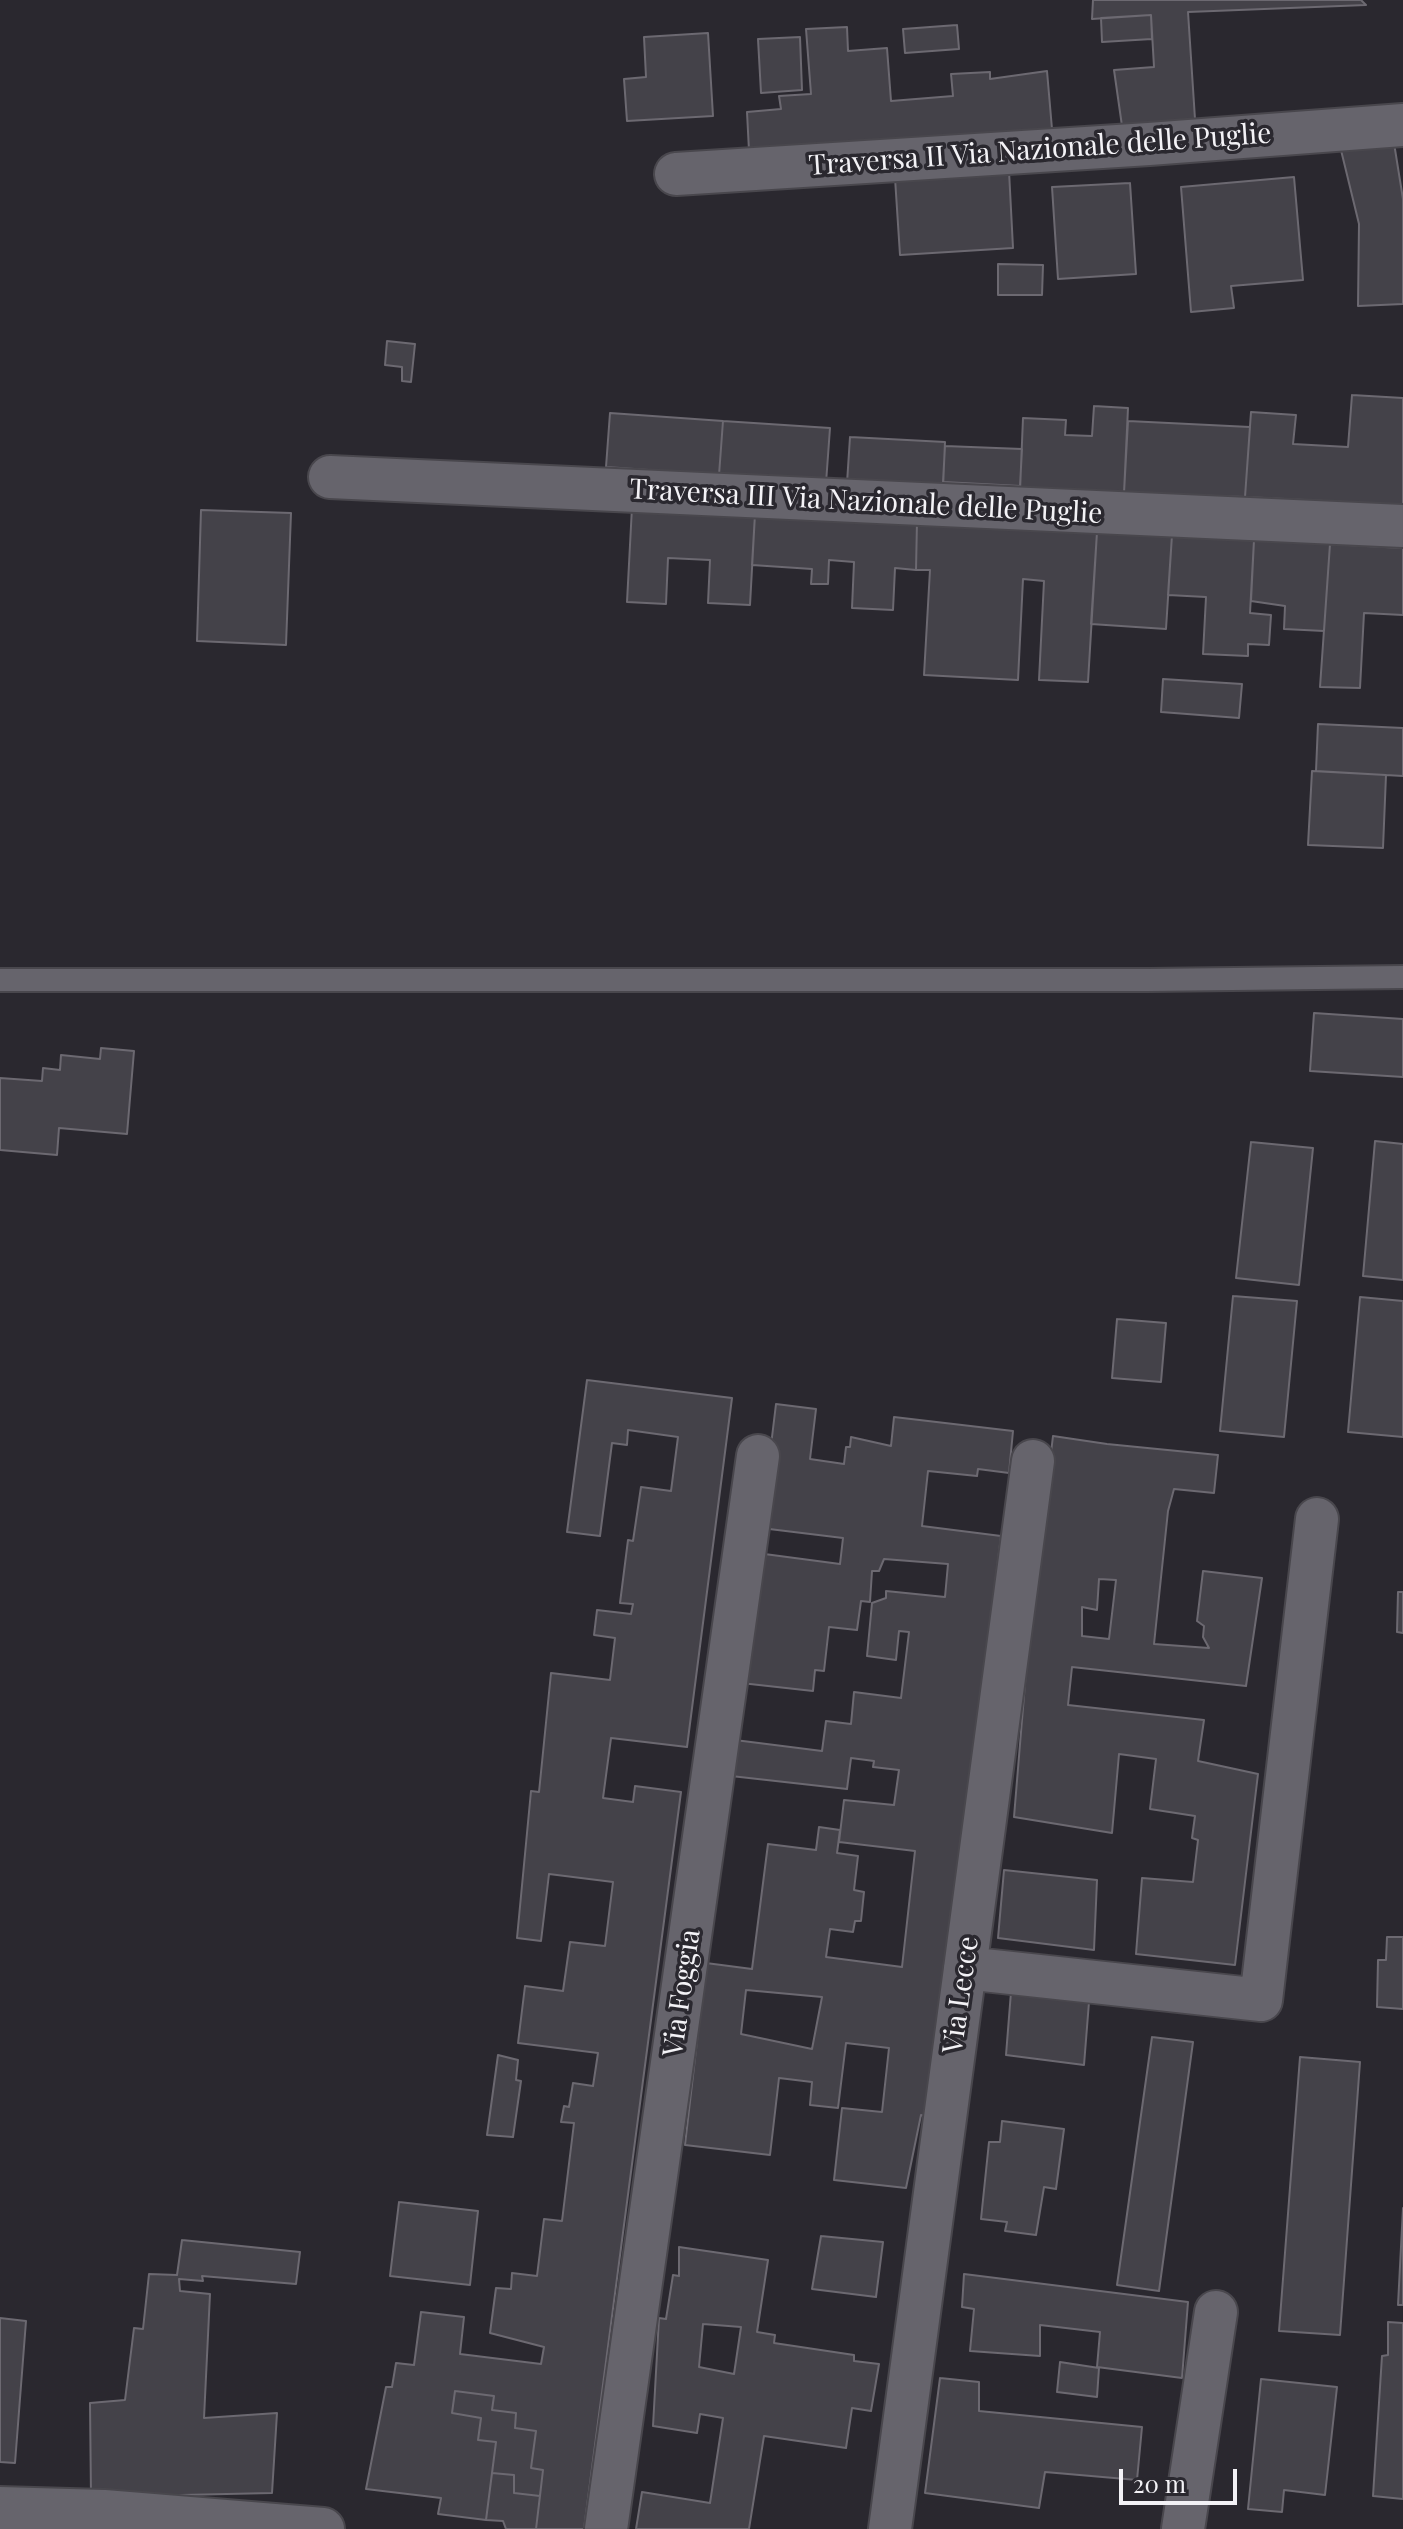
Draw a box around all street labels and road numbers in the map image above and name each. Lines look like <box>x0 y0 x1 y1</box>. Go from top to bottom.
street label: Traversa II Via Nazionale delle Puglie <box>808 117 1272 183</box>
street label: Traversa III Via Nazionale delle Puglie <box>629 473 1103 531</box>
street label: Via Foggia <box>656 1927 708 2059</box>
street label: Via Lecce <box>936 1934 986 2056</box>

